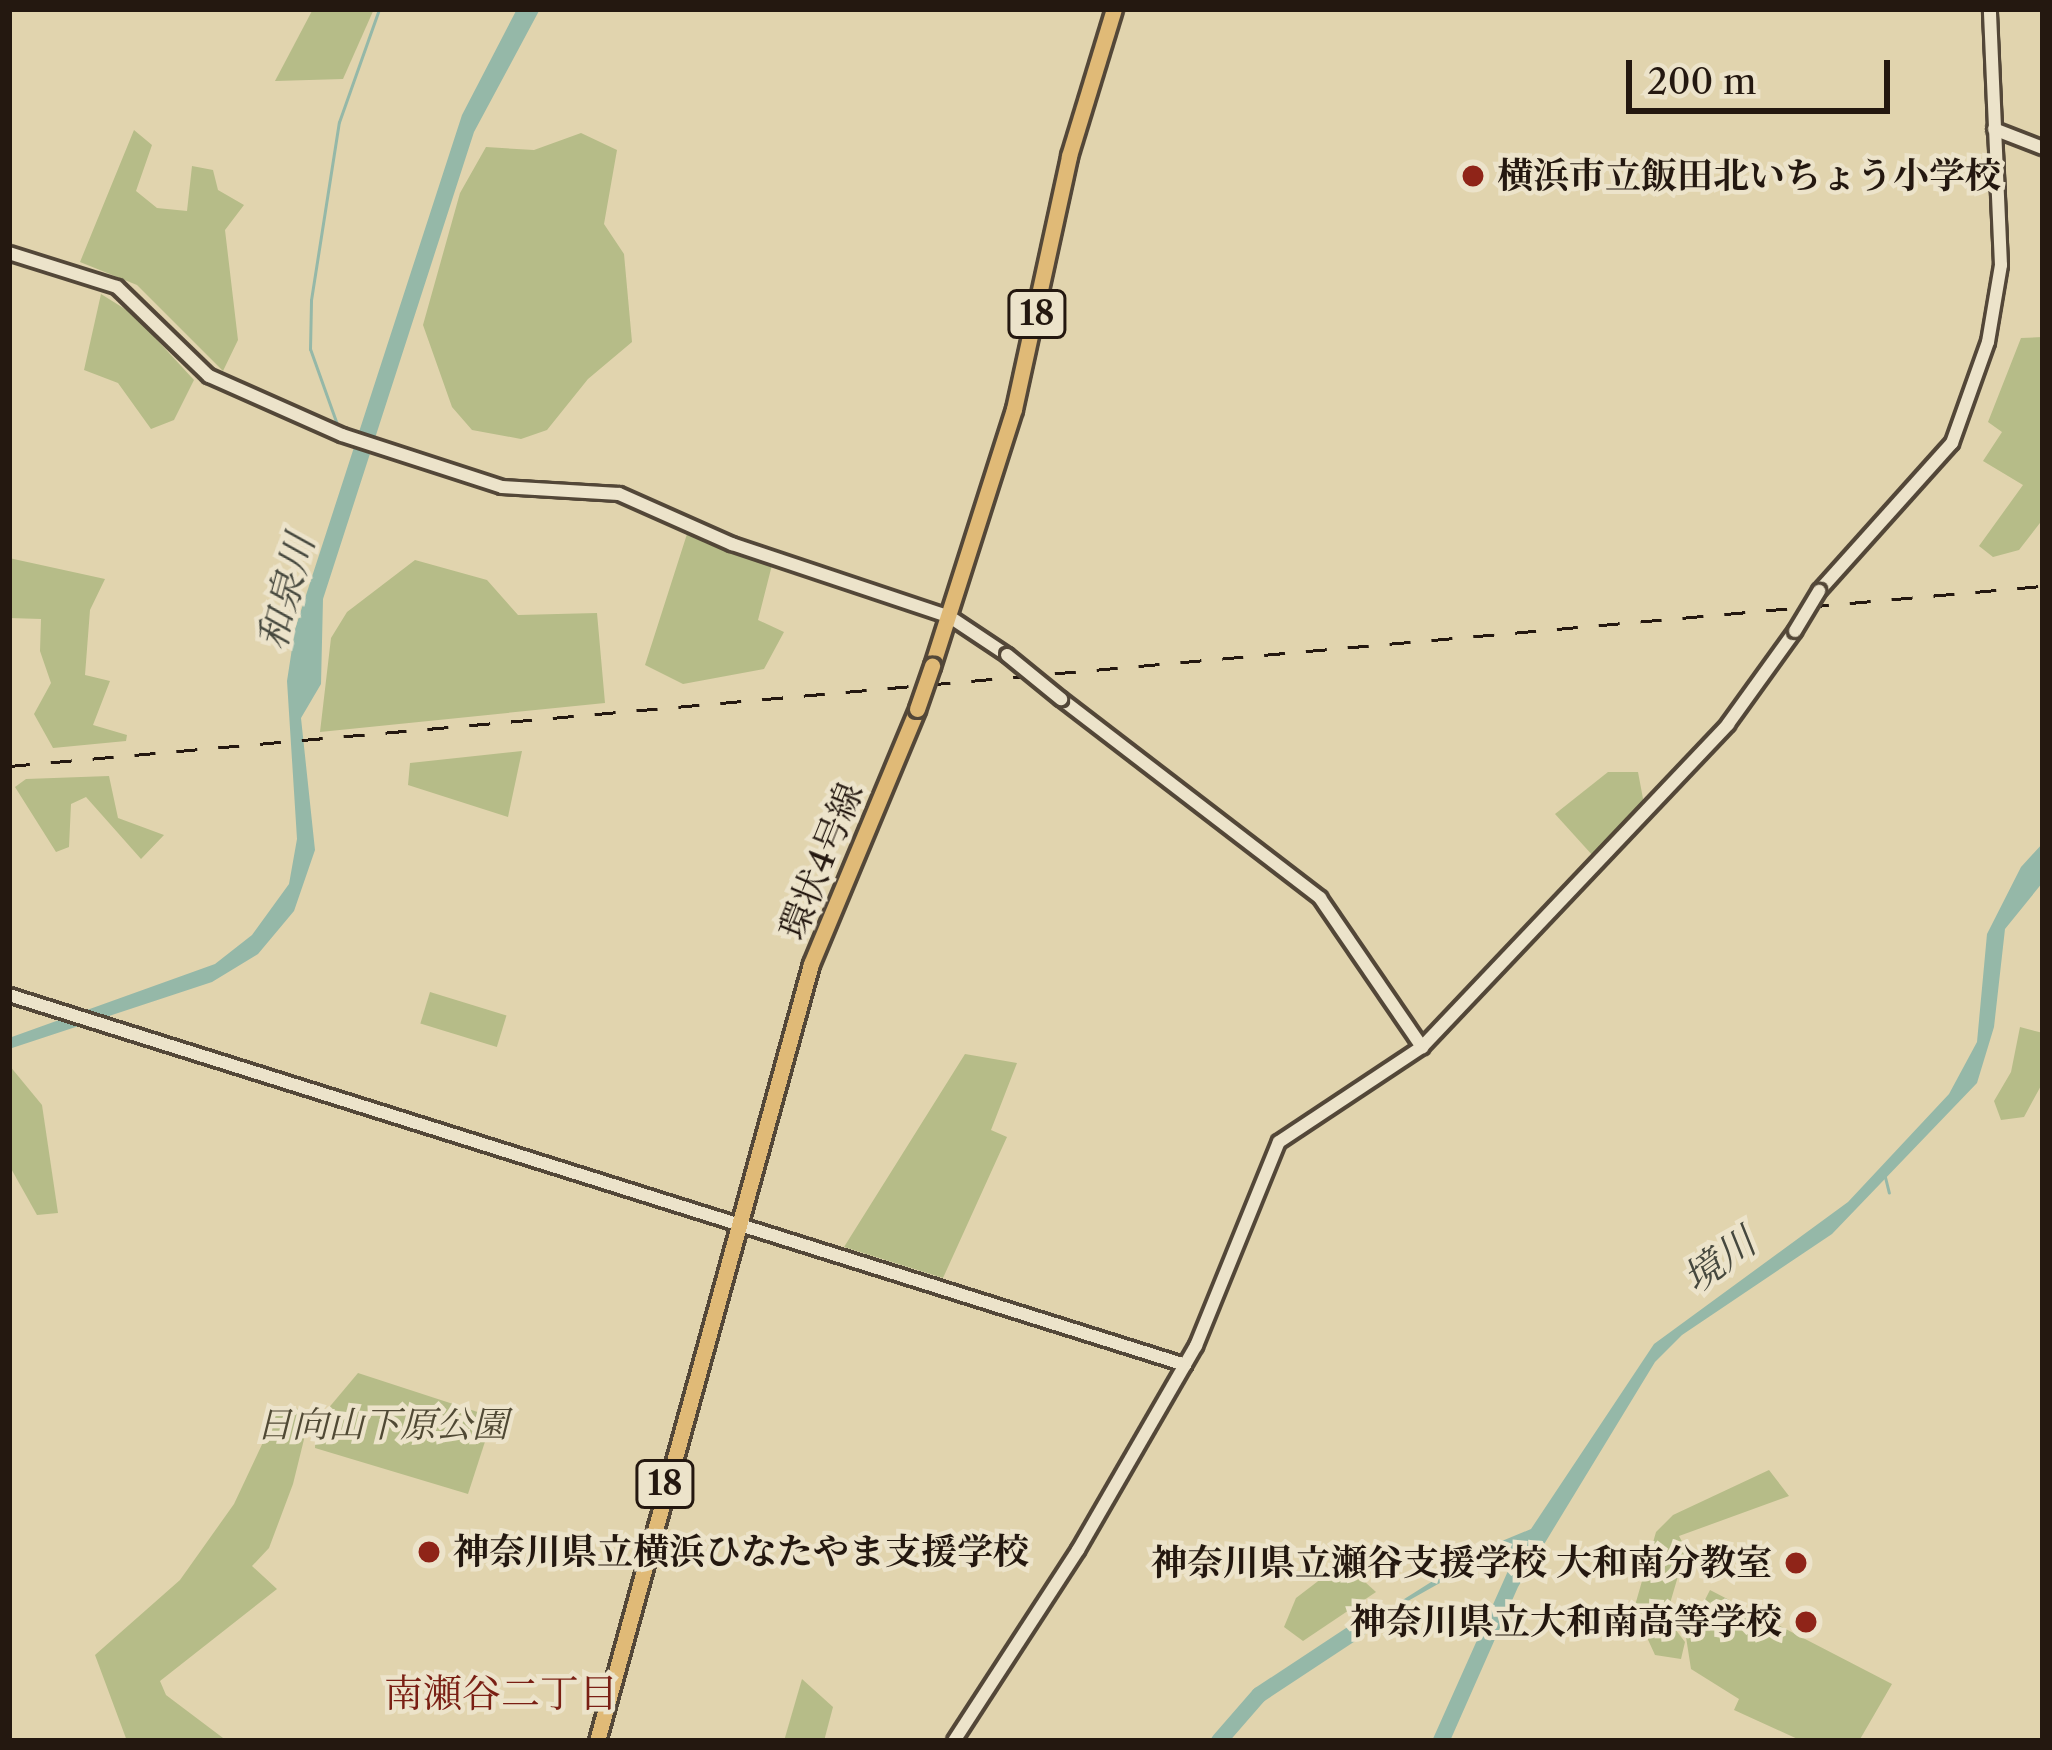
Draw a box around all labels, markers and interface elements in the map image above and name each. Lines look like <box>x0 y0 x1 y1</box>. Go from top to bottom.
scale bar <box>1632 36 1896 110</box>
text: 200 m <box>1647 59 1756 103</box>
place label: 横浜市立飯田北いちょう小学校 <box>1497 154 2001 198</box>
marker: 横浜市立飯田北いちょう小学校 <box>1460 163 1486 189</box>
road number: 18 <box>1007 287 1067 341</box>
water label: 和泉川 <box>248 529 324 655</box>
street label: 環状4号線 <box>770 777 872 945</box>
water label: 境川 <box>1674 1218 1764 1302</box>
park label: 日向山下原公園 <box>256 1403 508 1447</box>
road number: 18 <box>635 1457 695 1511</box>
place label: 神奈川県立横浜ひなたやま支援学校 <box>453 1530 1029 1574</box>
marker: 神奈川県立横浜ひなたやま支援学校 <box>416 1539 442 1565</box>
place label: 神奈川県立瀬谷支援学校 大和南分教室 <box>1151 1541 1772 1585</box>
marker: 神奈川県立瀬谷支援学校 大和南分教室 <box>1783 1550 1809 1576</box>
place label: 神奈川県立大和南高等学校 <box>1350 1600 1782 1644</box>
marker: 神奈川県立大和南高等学校 <box>1793 1609 1819 1635</box>
district label: 南瀬谷二丁目 <box>384 1670 618 1716</box>

